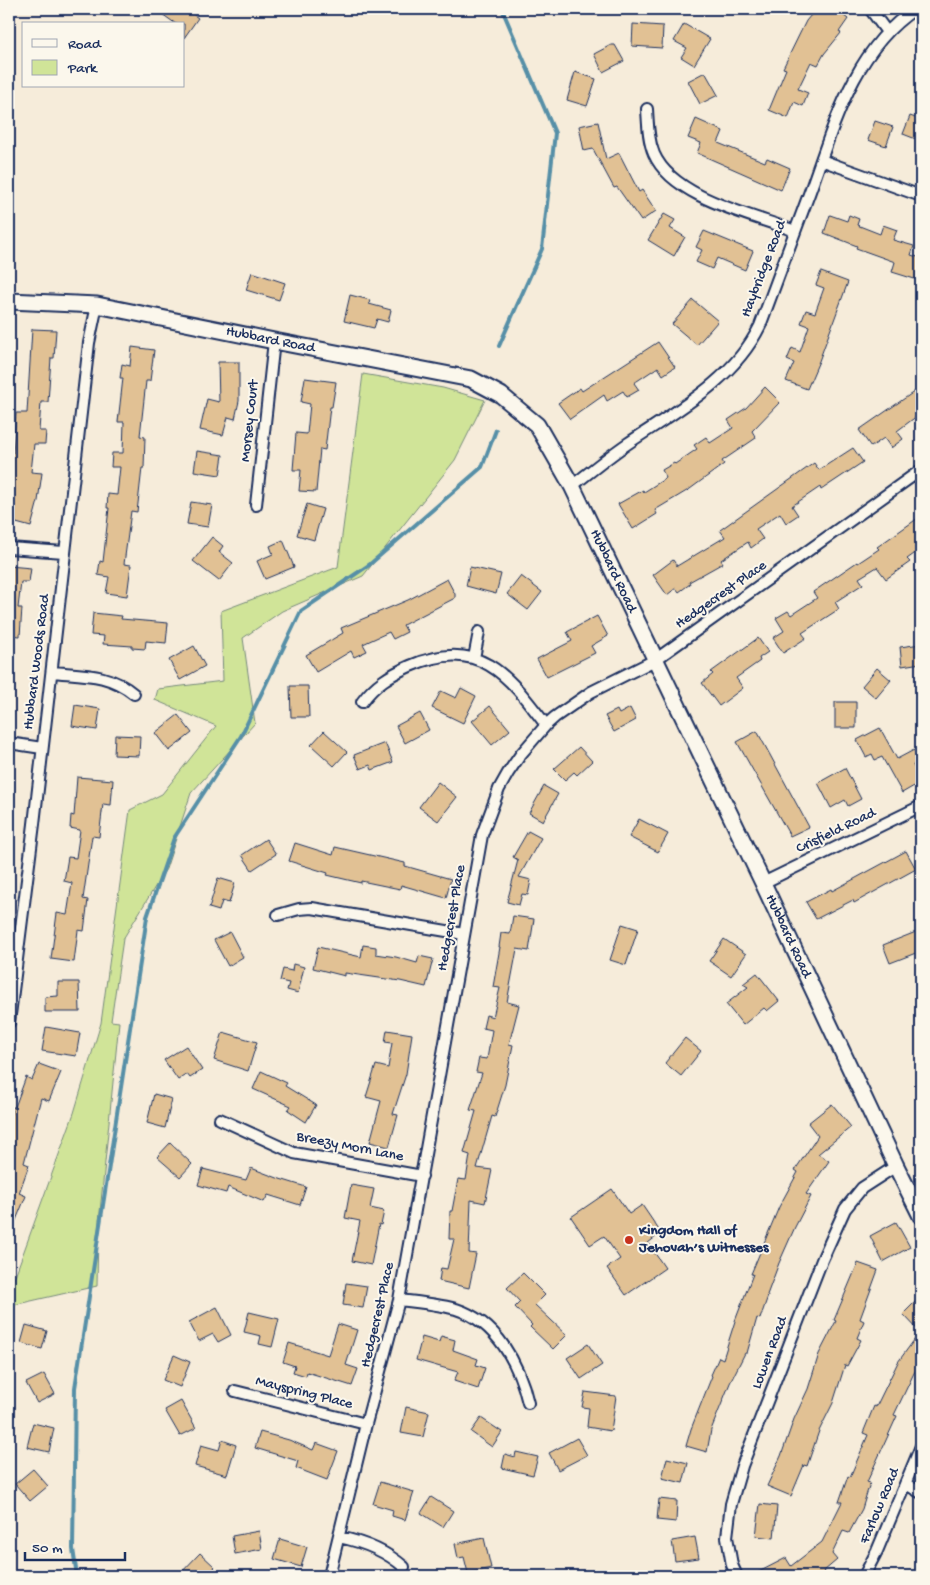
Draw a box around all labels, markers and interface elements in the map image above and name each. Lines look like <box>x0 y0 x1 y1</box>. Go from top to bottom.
legend <box>22 22 185 88</box>
text: Road <box>68 36 102 54</box>
text: Park <box>67 60 98 78</box>
street label: Haybridge Road <box>737 217 791 320</box>
street label: Hubbard Road <box>224 322 318 358</box>
street label: Morsey Court <box>237 377 263 463</box>
street label: Hubbard Road <box>585 527 641 617</box>
street label: Hedgecrest Place <box>672 557 770 633</box>
street label: Hubbard Woods Road <box>20 592 54 731</box>
street label: Crisfield Road <box>793 803 880 858</box>
street label: Hedgecrest Place <box>434 863 470 972</box>
street label: Hubbard Road <box>761 892 816 982</box>
street label: Breezy Morn Lane <box>294 1128 405 1166</box>
place label: Kingdom Hall of Jehovah’s Witnesses <box>638 1222 770 1257</box>
marker: Kingdom Hall of Jehovah’s Witnesses <box>623 1234 635 1246</box>
street label: Hedgecrest Place <box>357 1260 399 1369</box>
street label: Lowen Road <box>748 1313 792 1392</box>
street label: Mayspring Place <box>254 1372 355 1414</box>
street label: Farlow Road <box>856 1464 904 1547</box>
scale bar <box>25 1530 125 1562</box>
text: 50 m <box>32 1540 63 1558</box>

